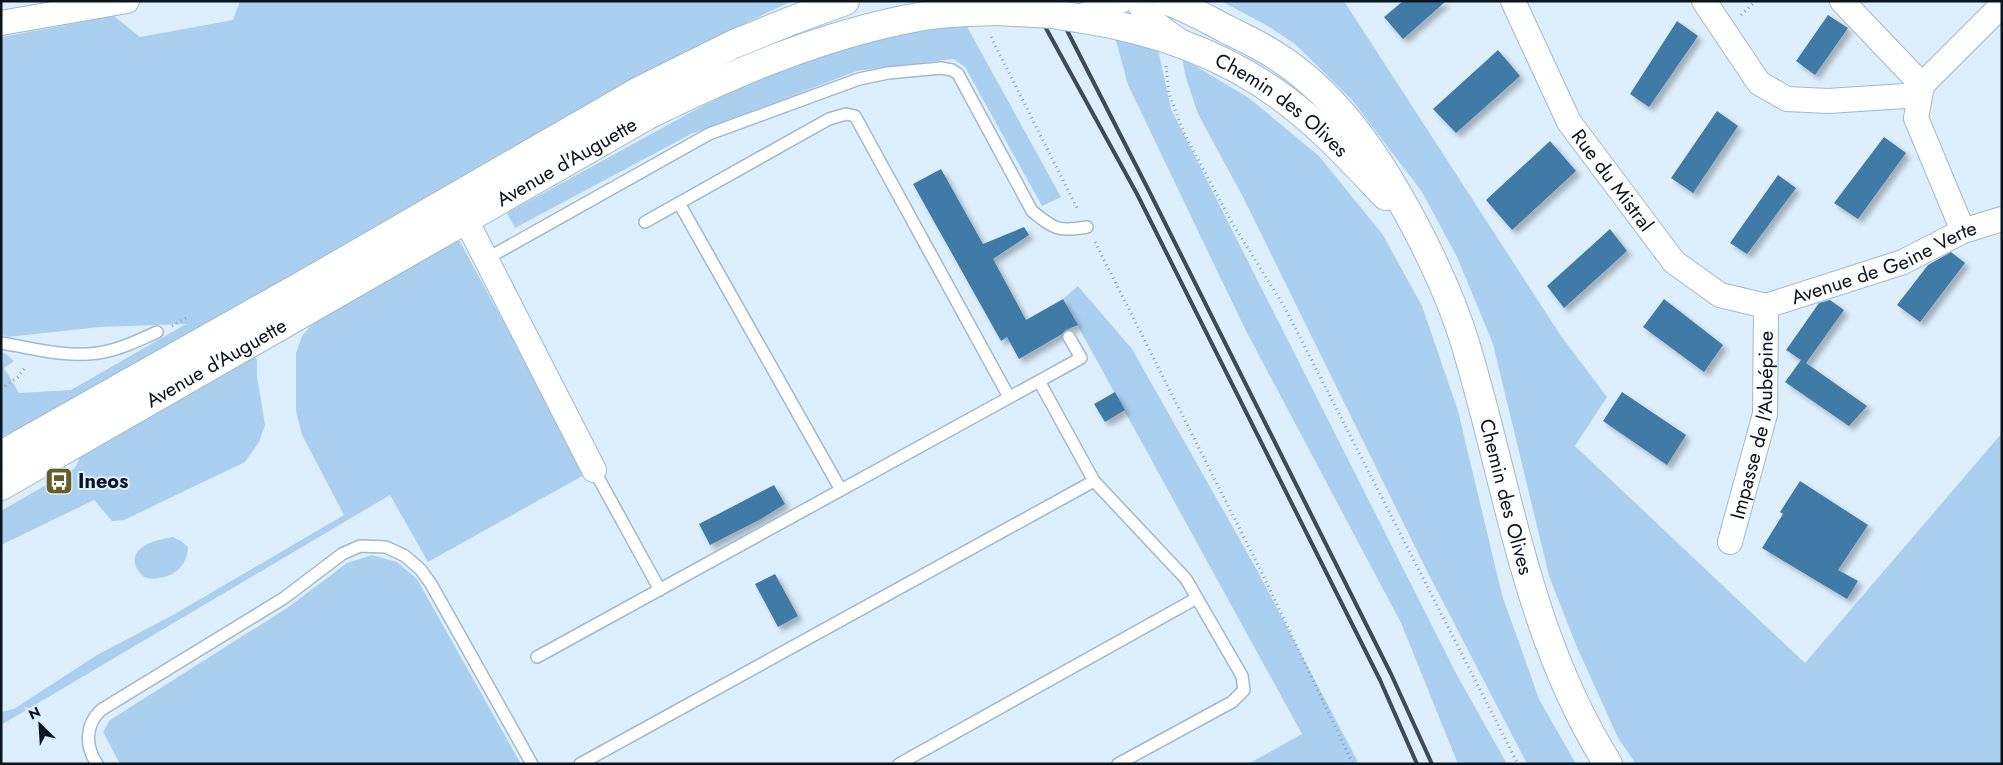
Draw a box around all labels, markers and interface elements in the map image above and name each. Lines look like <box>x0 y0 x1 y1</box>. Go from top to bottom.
street label: Chemin des Olives <box>1210 46 1355 163</box>
street label: Avenue d'Auguette <box>491 110 642 213</box>
street label: Rue du Mistral <box>1565 123 1661 237</box>
street label: Avenue de Geine Verte <box>1787 213 1980 312</box>
street label: Avenue d'Auguette <box>140 311 292 414</box>
street label: Impasse de l'Aubépine <box>1722 331 1780 522</box>
street label: Chemin des Olives <box>1472 416 1541 578</box>
bus stop icon: Ineos <box>44 466 74 496</box>
place label: Ineos <box>78 467 128 496</box>
north arrow <box>15 700 65 750</box>
text: N <box>25 702 44 725</box>

